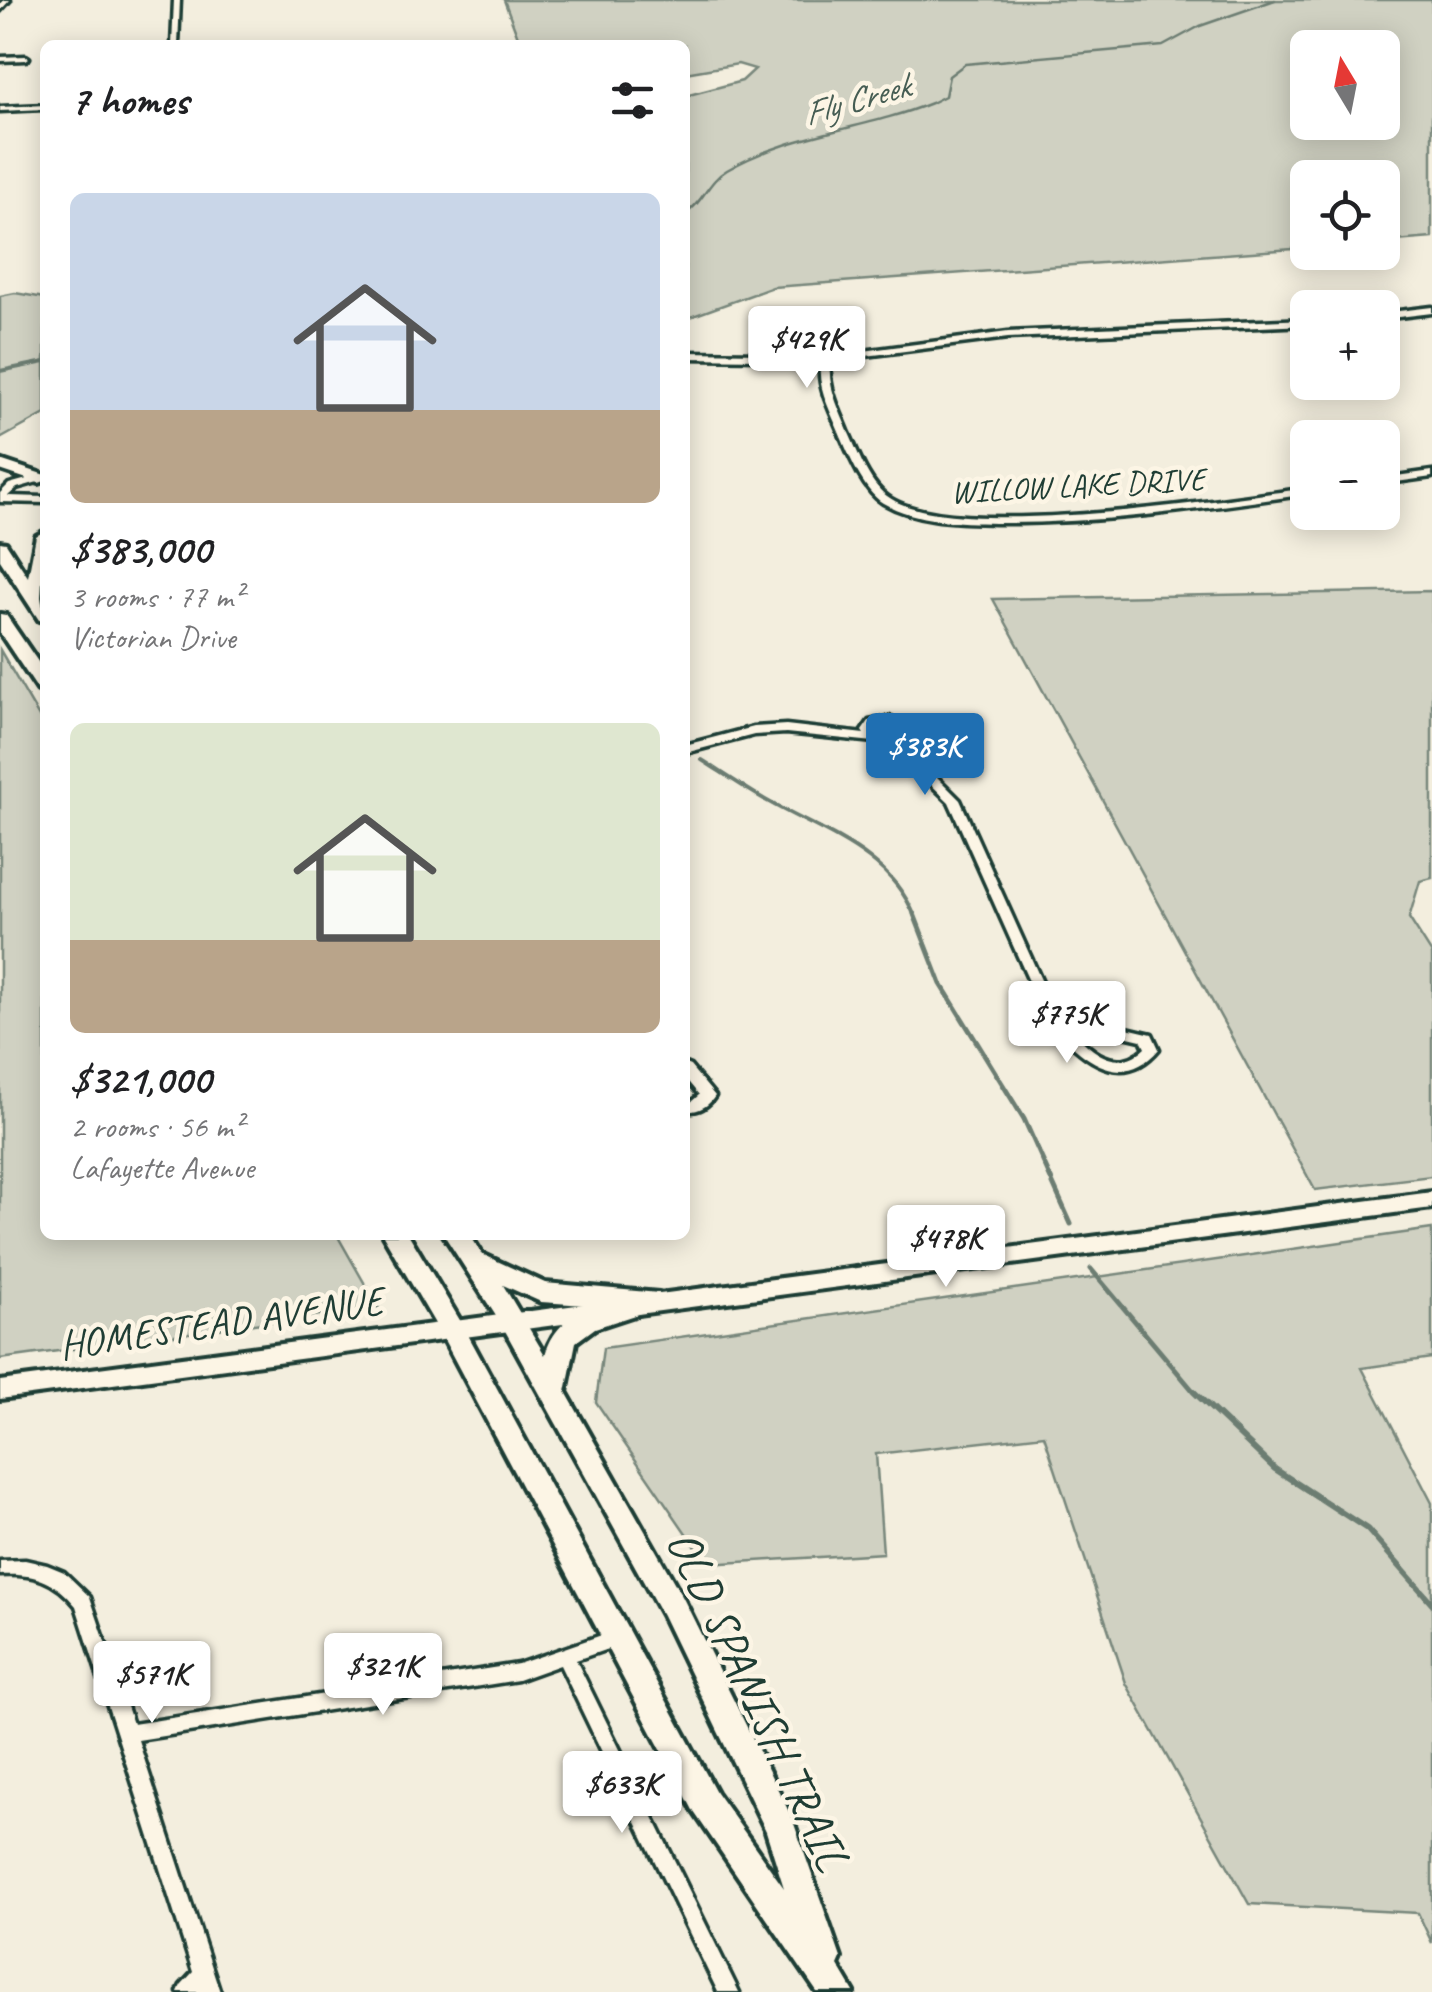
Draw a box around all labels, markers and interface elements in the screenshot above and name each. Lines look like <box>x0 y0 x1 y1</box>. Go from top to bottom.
north arrow <box>1290 30 1400 140</box>
map controls <box>1290 30 1400 530</box>
water label: Fly Creek <box>798 61 920 136</box>
icon: filters <box>605 73 660 128</box>
text: 7 homes <box>70 74 188 127</box>
button: locate <box>1290 160 1400 270</box>
icon: home <box>275 258 455 438</box>
button: + <box>1290 290 1400 400</box>
pin: $429K <box>737 306 877 391</box>
text: $429K <box>770 318 844 359</box>
button: − <box>1290 420 1400 530</box>
street label: WILLOW LAKE DRIVE <box>950 458 1211 513</box>
text: $383,000 <box>70 523 211 576</box>
text: 3 rooms · 77 m² <box>70 576 243 617</box>
text: Victorian Drive <box>70 617 236 658</box>
pin: $383K <box>855 713 995 798</box>
text: $383K <box>888 725 962 766</box>
icon: home <box>275 788 455 968</box>
pin: $775K <box>997 981 1137 1066</box>
text: $775K <box>1030 993 1104 1034</box>
text: $321,000 <box>70 1053 211 1106</box>
text: 2 rooms · 56 m² <box>70 1106 243 1147</box>
text: Lafayette Avenue <box>70 1147 254 1188</box>
pin: $478K <box>876 1205 1016 1290</box>
text: $478K <box>909 1217 983 1258</box>
street label: HOMESTEAD AVENUE <box>56 1275 391 1370</box>
street label: OLD SPANISH TRAIL <box>653 1520 864 1880</box>
pin: $321K <box>313 1633 453 1718</box>
pin: $571K <box>82 1641 222 1726</box>
text: $321K <box>346 1645 420 1686</box>
text: $571K <box>115 1653 189 1694</box>
pin: $633K <box>552 1751 692 1836</box>
text: $633K <box>585 1763 659 1804</box>

